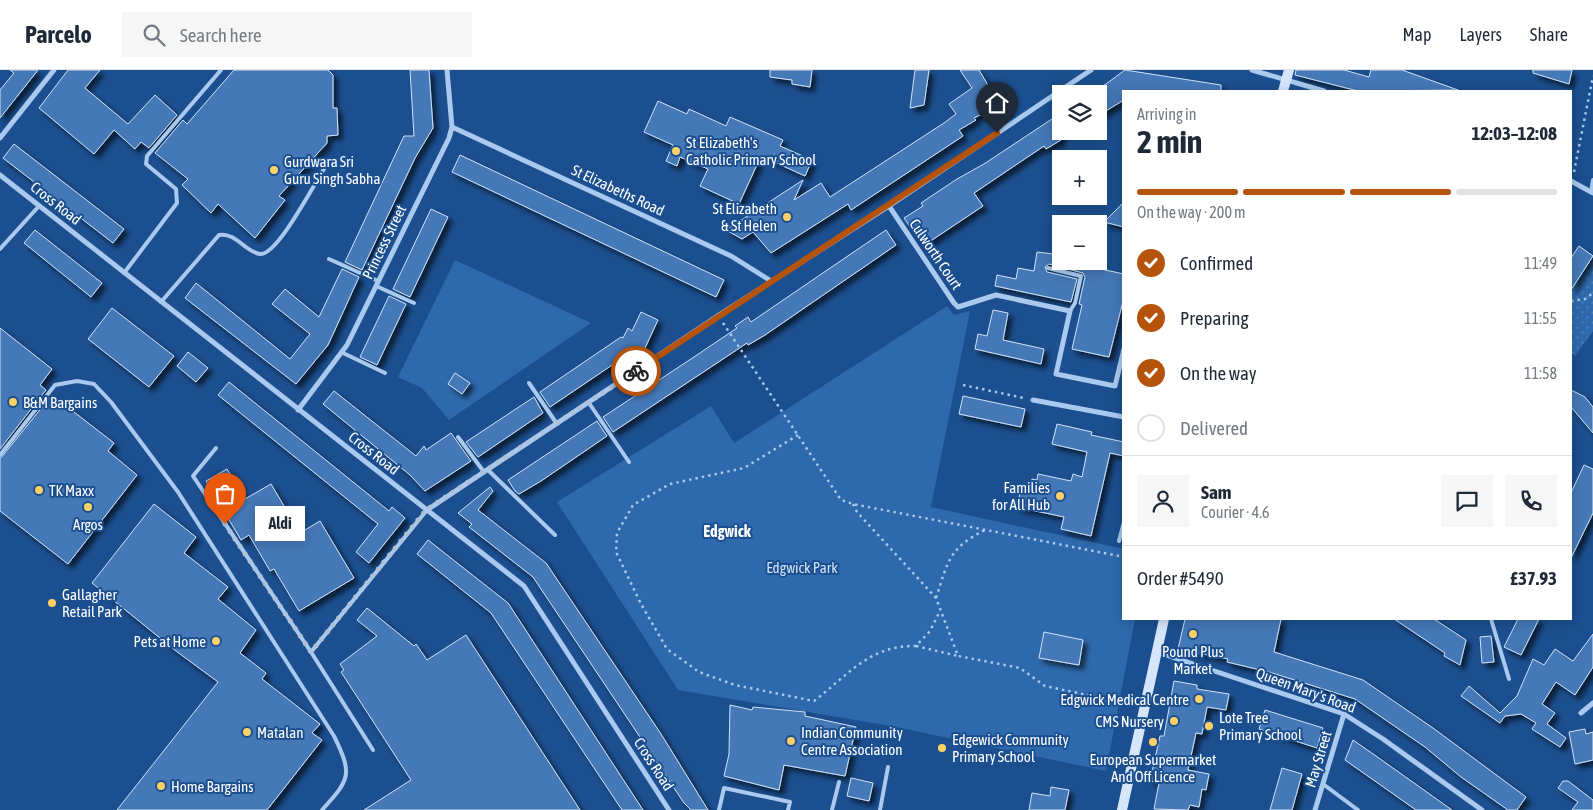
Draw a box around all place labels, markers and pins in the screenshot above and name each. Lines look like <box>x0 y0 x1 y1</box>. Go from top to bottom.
pin <box>976 82 1018 133</box>
place label: St Elizabeth's Catholic Primary School <box>686 134 816 168</box>
marker: St Elizabeth's Catholic Primary School <box>670 145 682 157</box>
place label: Gurdwara Sri Guru Singh Sabha <box>284 153 380 187</box>
marker: Gurdwara Sri Guru Singh Sabha <box>268 164 280 176</box>
place label: St Elizabeth & St Helen <box>713 200 777 234</box>
marker: St Elizabeth & St Helen <box>781 211 793 223</box>
place label: B&M Bargains <box>23 394 97 411</box>
marker: B&M Bargains <box>7 396 19 408</box>
pin <box>204 473 246 524</box>
place label: Families for All Hub <box>992 479 1050 513</box>
place label: TK Maxx <box>49 482 94 499</box>
marker: TK Maxx <box>33 484 45 496</box>
marker: Families for All Hub <box>1054 490 1066 502</box>
marker: Argos <box>82 501 94 513</box>
callout: Aldi <box>255 506 305 542</box>
place label: Argos <box>73 516 103 533</box>
place label: Gallagher Retail Park <box>62 586 123 620</box>
marker: Gallagher Retail Park <box>46 597 58 609</box>
marker: Pound Plus Market <box>1187 628 1199 640</box>
place label: Pets at Home <box>134 633 206 650</box>
marker: Pets at Home <box>210 635 222 647</box>
place label: Pound Plus Market <box>1162 643 1224 677</box>
place label: Edgwick Medical Centre <box>1060 691 1189 708</box>
marker: Edgwick Medical Centre <box>1193 693 1205 705</box>
place label: Lote Tree Primary School <box>1219 709 1302 743</box>
place label: CMS Nursery <box>1096 713 1164 730</box>
marker: CMS Nursery <box>1168 715 1180 727</box>
marker: Lote Tree Primary School <box>1203 720 1215 732</box>
place label: Matalan <box>257 724 304 741</box>
place label: Indian Community Centre Association <box>801 724 903 758</box>
marker: Matalan <box>241 726 253 738</box>
place label: Edgewick Community Primary School <box>952 731 1069 765</box>
marker: Indian Community Centre Association <box>785 735 797 747</box>
marker: European Supermarket And Off Licence <box>1147 736 1159 748</box>
marker: Edgewick Community Primary School <box>936 742 948 754</box>
place label: European Supermarket And Off Licence <box>1090 751 1216 785</box>
place label: Home Bargains <box>171 778 254 795</box>
marker: Home Bargains <box>155 780 167 792</box>

